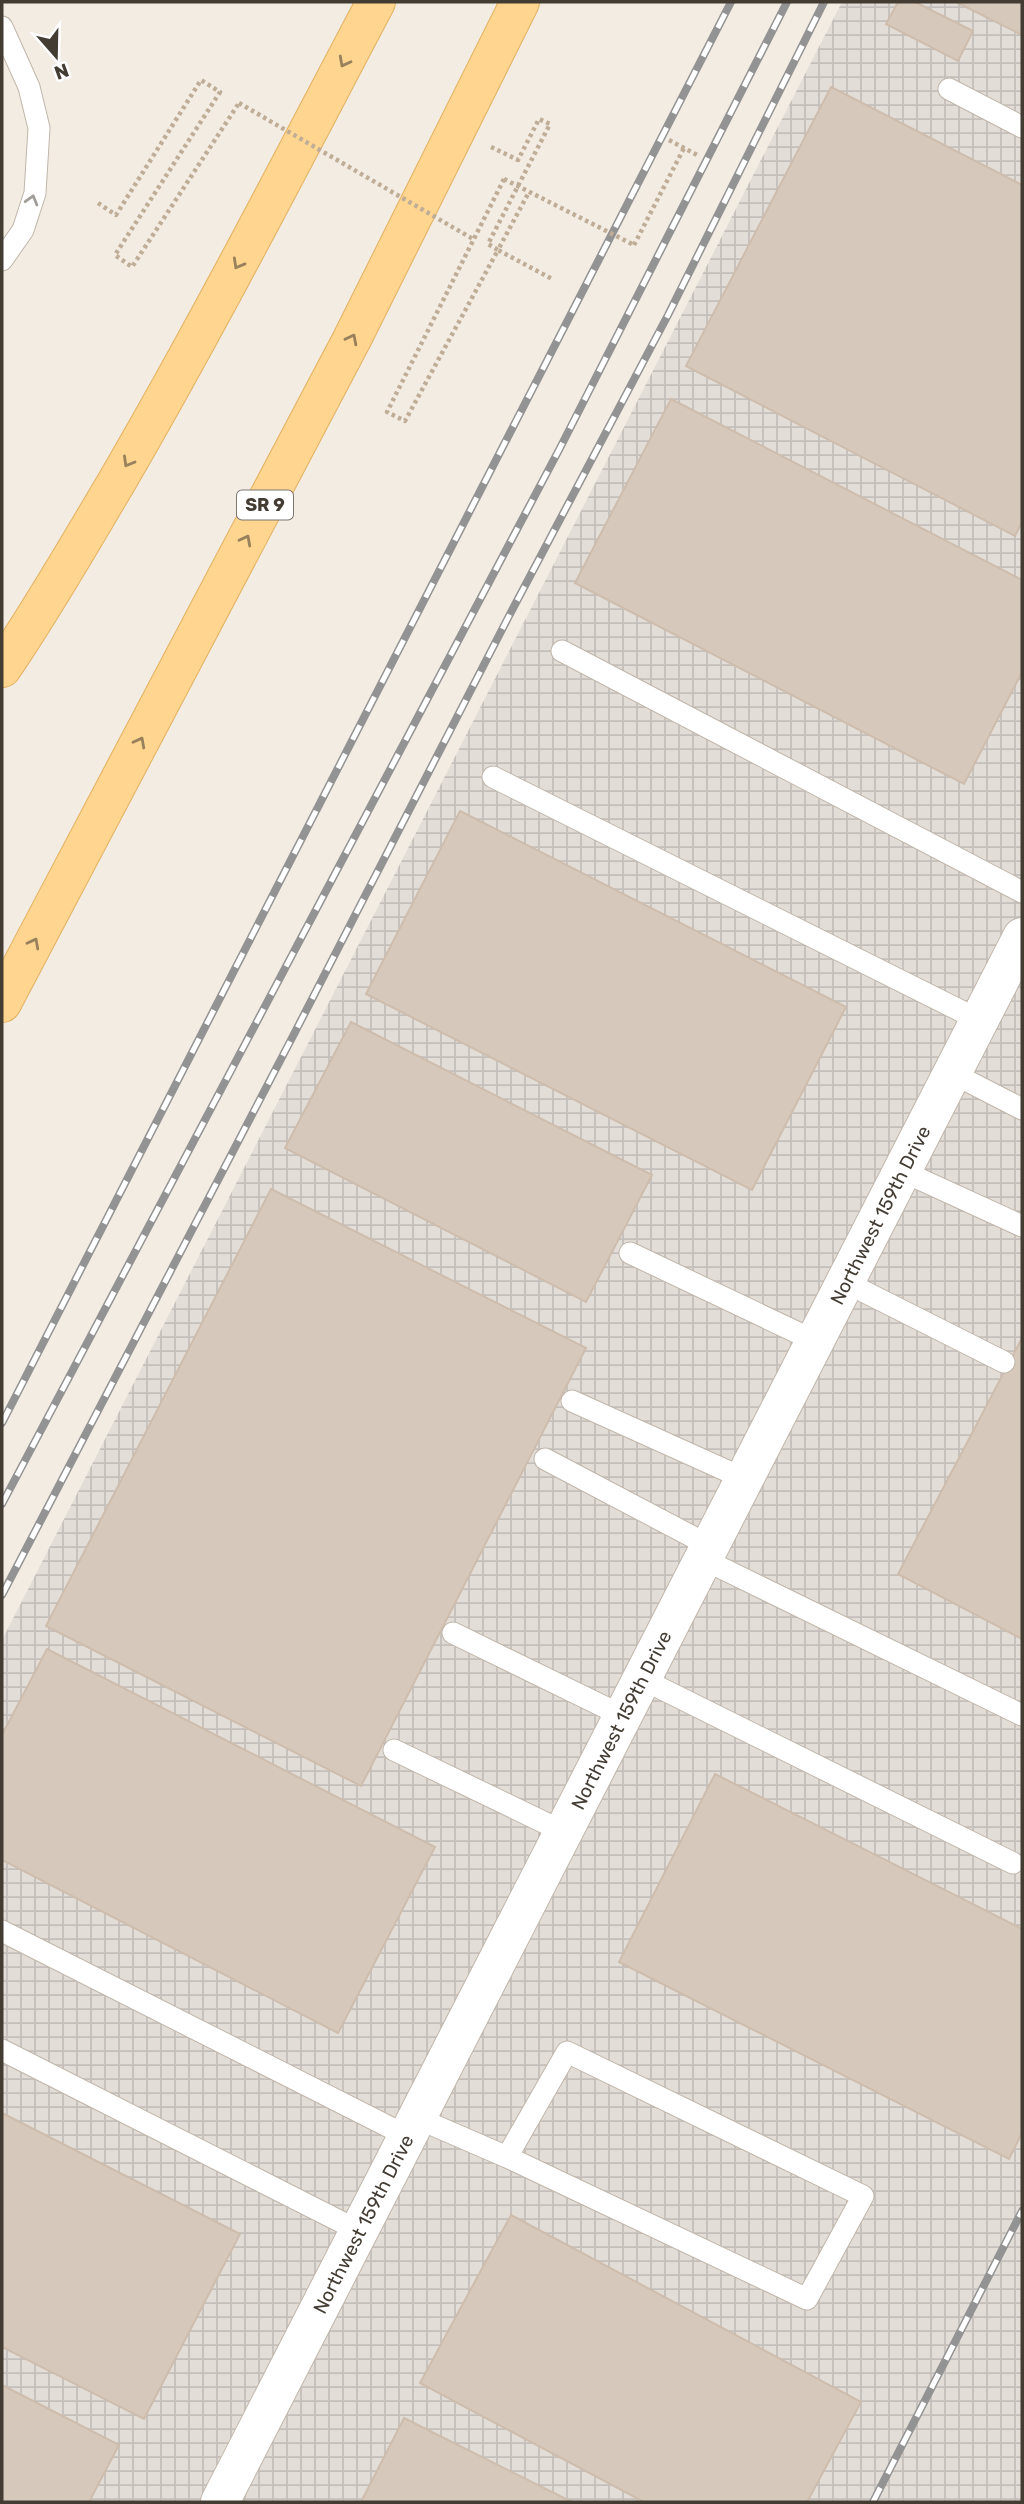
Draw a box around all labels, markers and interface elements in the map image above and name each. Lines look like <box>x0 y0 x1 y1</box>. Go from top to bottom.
north arrow <box>21 21 91 91</box>
one-way arrow <box>339 55 352 67</box>
text: N <box>51 58 72 85</box>
one-way arrow <box>24 194 39 206</box>
one-way arrow <box>233 256 246 269</box>
one-way arrow <box>343 334 357 346</box>
one-way arrow <box>123 455 136 468</box>
road number: SR 9 <box>237 490 293 520</box>
one-way arrow <box>237 535 251 548</box>
one-way arrow <box>131 737 145 749</box>
one-way arrow <box>25 938 39 950</box>
street label: Northwest 159th Drive <box>825 1122 936 1308</box>
street label: Northwest 159th Drive <box>566 1627 677 1813</box>
street label: Northwest 159th Drive <box>308 2131 419 2317</box>

